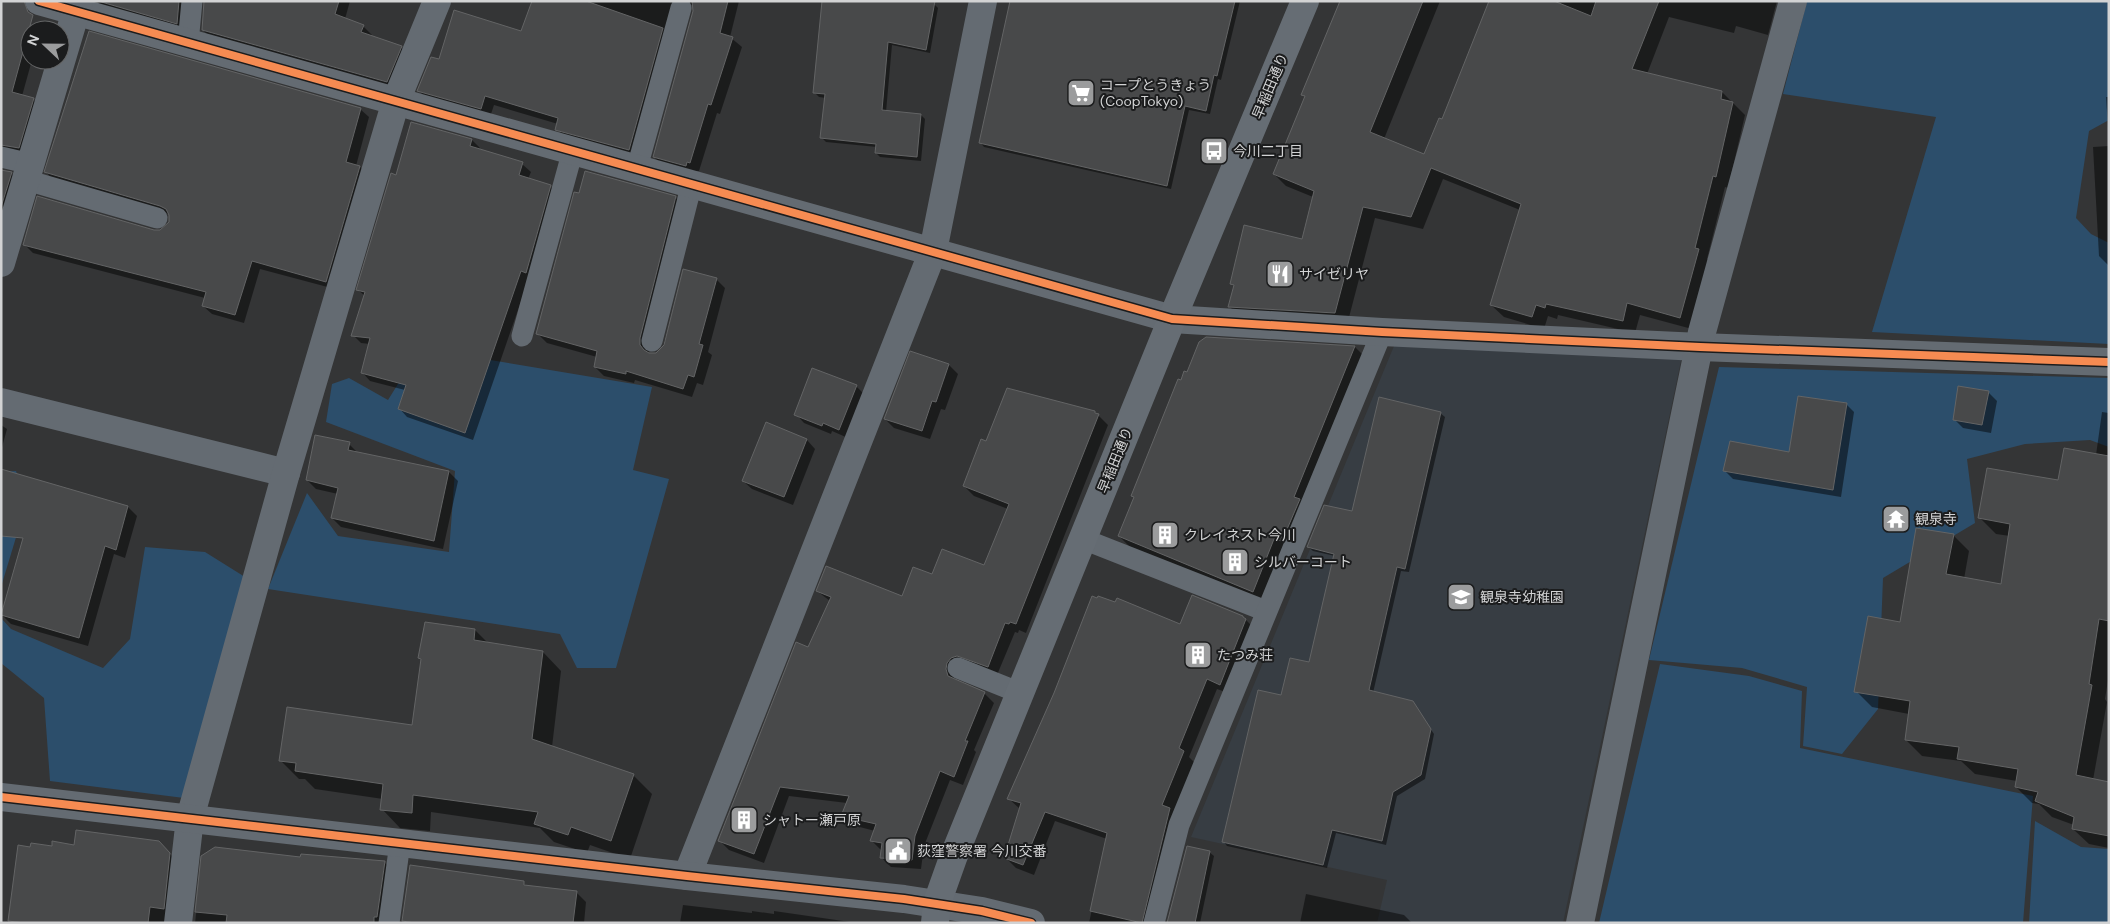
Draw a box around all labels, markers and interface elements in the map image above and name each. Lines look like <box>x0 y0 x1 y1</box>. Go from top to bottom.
north arrow <box>20 20 70 70</box>
text: N <box>23 32 43 48</box>
street label: 早稲田通り <box>1248 50 1292 122</box>
place label: コープとうきょう (CoopTokyo) <box>1100 76 1211 110</box>
supermarket icon: コープとうきょう (CoopTokyo) <box>1066 78 1096 108</box>
bus stop icon: 今川二丁目 <box>1199 136 1229 166</box>
place label: 今川二丁目 <box>1233 142 1303 160</box>
restaurant icon: サイゼリヤ <box>1265 259 1295 289</box>
place label: サイゼリヤ <box>1299 265 1369 283</box>
street label: 早稲田通り <box>1094 424 1136 496</box>
temple icon: 観泉寺 <box>1881 504 1911 534</box>
place label: 観泉寺 <box>1915 510 1957 528</box>
building icon: クレイネスト今川 <box>1150 520 1180 550</box>
place label: クレイネスト今川 <box>1184 526 1296 544</box>
building icon: シルバーコート <box>1220 547 1250 577</box>
place label: シルバーコート <box>1254 553 1352 571</box>
school or university icon: 観泉寺幼稚園 <box>1446 582 1476 612</box>
place label: 観泉寺幼稚園 <box>1480 588 1564 606</box>
building icon: たつみ荘 <box>1183 640 1213 670</box>
place label: たつみ荘 <box>1217 646 1273 664</box>
building icon: シャトー瀬戸原 <box>729 805 759 835</box>
place label: シャトー瀬戸原 <box>763 811 861 829</box>
public building icon: 荻窪警察署 今川交番 <box>883 836 913 866</box>
place label: 荻窪警察署 今川交番 <box>917 842 1047 860</box>

